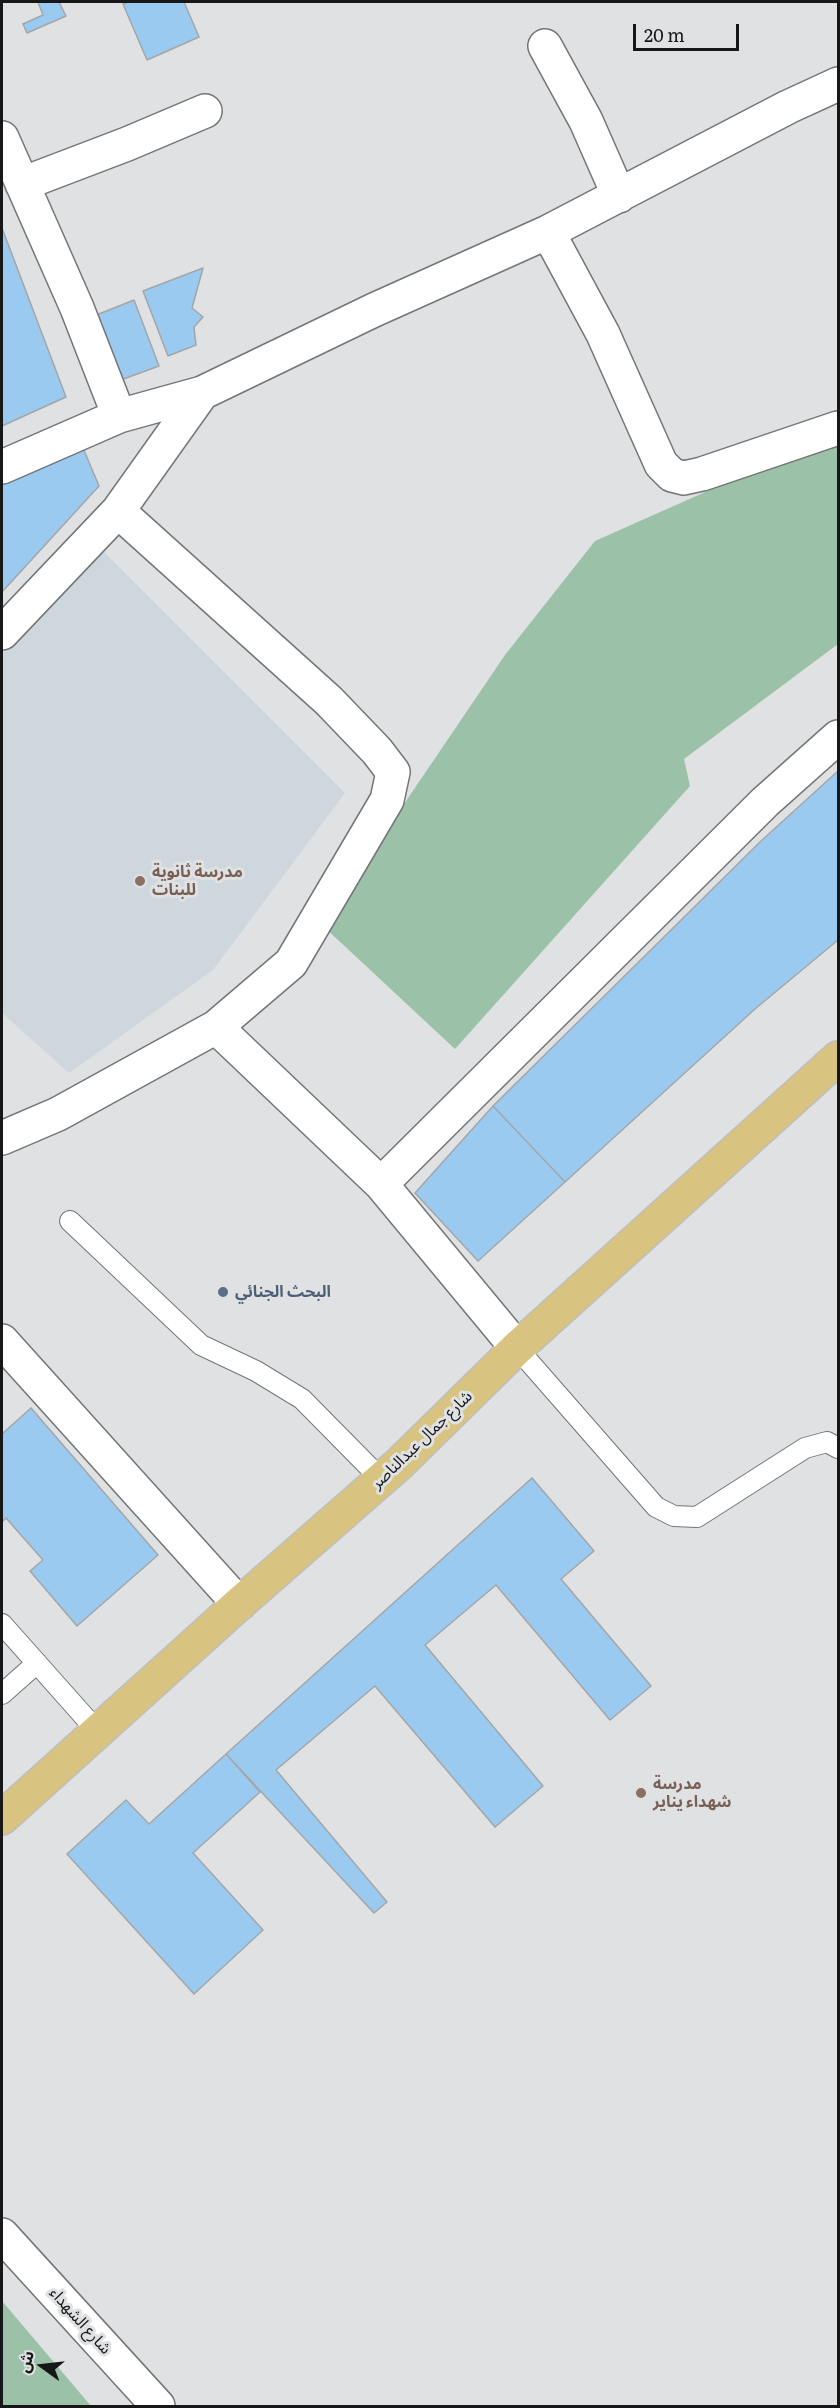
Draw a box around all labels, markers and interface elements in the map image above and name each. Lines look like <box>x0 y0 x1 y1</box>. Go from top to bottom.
scale bar <box>636 12 742 50</box>
text: 20 m <box>644 21 685 48</box>
place label: مدرسة ثانوية للبنات <box>152 862 243 900</box>
marker: مدرسة ثانوية للبنات <box>133 874 147 888</box>
place label: البحث الجنائي <box>235 1282 331 1302</box>
marker: البحث الجنائي <box>216 1285 230 1299</box>
street label: شارع جمال عبدالناصر <box>368 1387 476 1493</box>
place label: مدرسة شهداء يناير <box>653 1774 731 1812</box>
marker: مدرسة شهداء يناير <box>634 1786 648 1800</box>
street label: شارع الشهداء <box>45 2284 115 2358</box>
north arrow <box>12 2336 72 2396</box>
text: ش <box>10 2348 39 2375</box>

